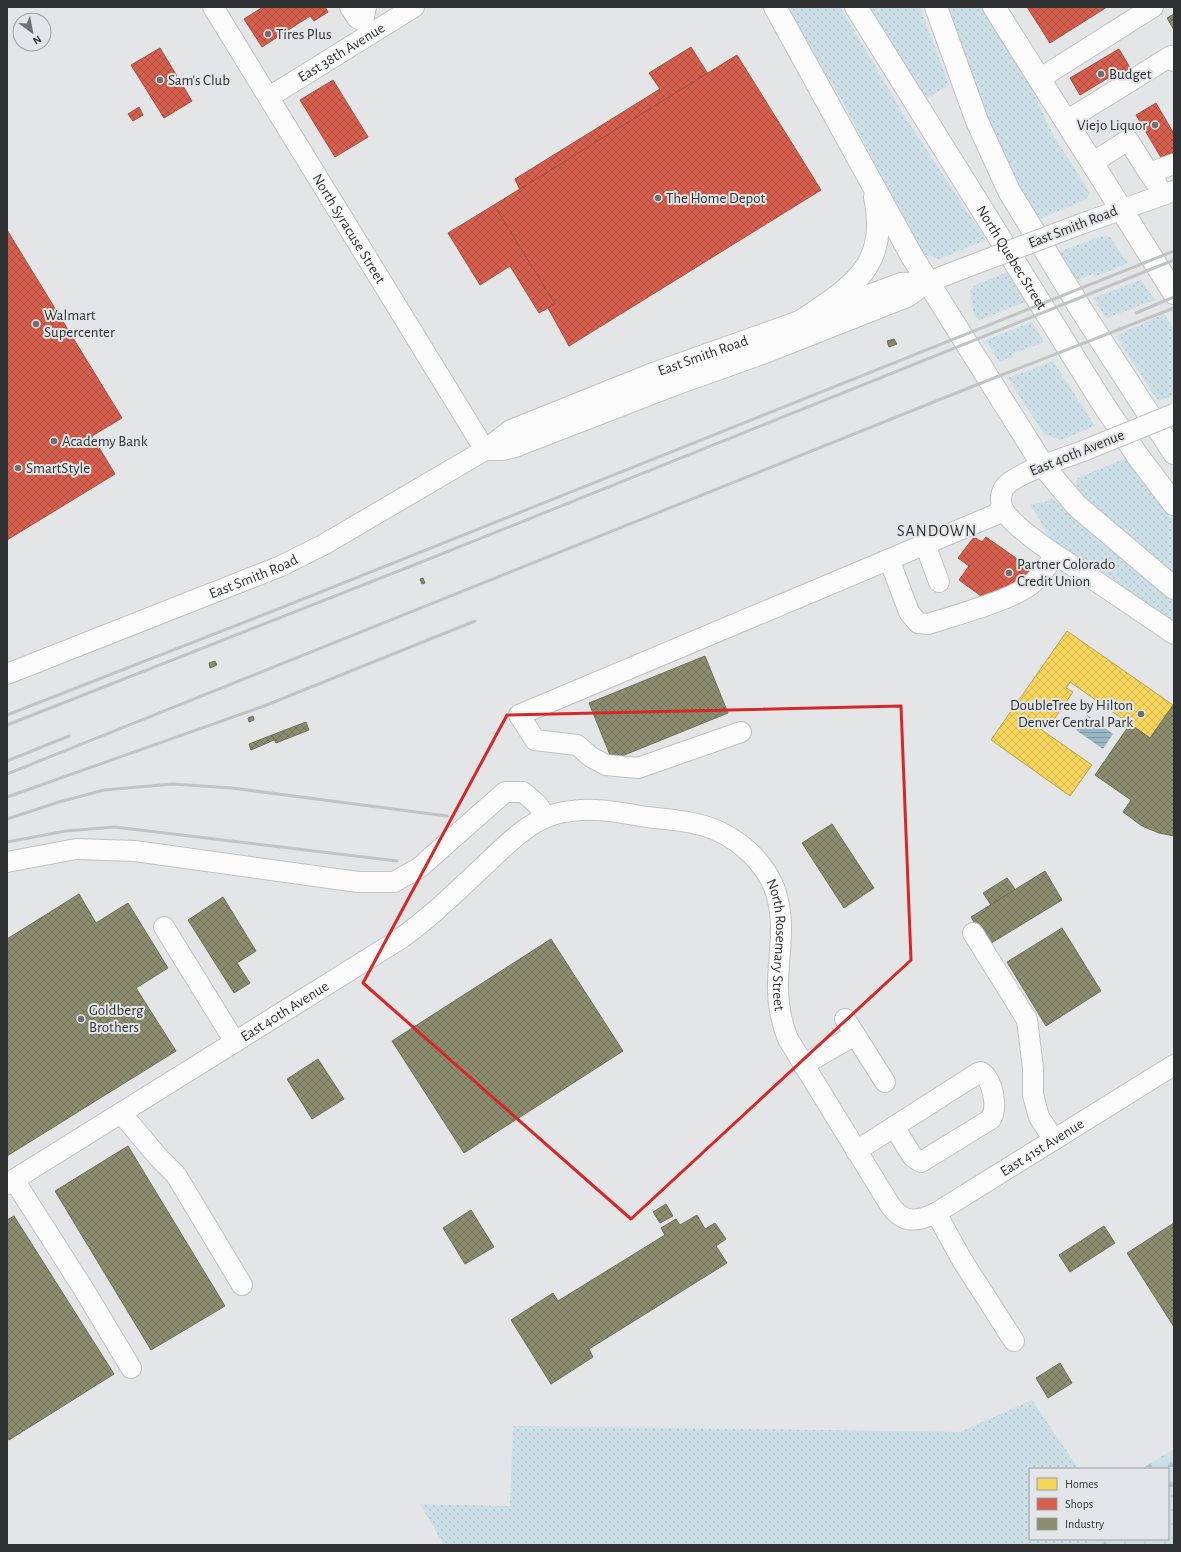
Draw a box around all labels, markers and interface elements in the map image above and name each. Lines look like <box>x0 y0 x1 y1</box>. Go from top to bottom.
north arrow <box>12 12 52 52</box>
street label: East 38th Avenue <box>295 20 387 85</box>
place label: Tires Plus <box>276 27 331 42</box>
marker: Tires Plus <box>263 29 273 39</box>
text: N <box>31 33 43 47</box>
place label: Budget <box>1109 67 1152 82</box>
marker: Budget <box>1096 69 1106 79</box>
place label: Sam's Club <box>168 73 230 88</box>
marker: Sam's Club <box>155 75 165 85</box>
place label: Viejo Liquor <box>1077 118 1147 133</box>
marker: Viejo Liquor <box>1150 120 1160 130</box>
street label: North Syracuse Street <box>310 171 388 286</box>
place label: The Home Depot <box>666 191 766 206</box>
marker: The Home Depot <box>653 193 663 203</box>
street label: North Quebec Street <box>974 203 1050 312</box>
street label: East Smith Road <box>1026 203 1120 251</box>
place label: Walmart Supercenter <box>44 308 115 340</box>
marker: Walmart Supercenter <box>31 319 41 329</box>
street label: East Smith Road <box>656 332 750 378</box>
street label: East 40th Avenue <box>1028 427 1127 479</box>
place label: Academy Bank <box>62 434 148 449</box>
marker: Academy Bank <box>49 436 59 446</box>
place label: SmartStyle <box>26 461 90 476</box>
marker: SmartStyle <box>13 463 23 473</box>
district label: SANDOWN <box>897 523 977 539</box>
street label: East Smith Road <box>207 551 300 601</box>
place label: Partner Colorado Credit Union <box>1017 557 1115 589</box>
marker: Partner Colorado Credit Union <box>1004 568 1014 578</box>
place label: DoubleTree by Hilton Denver Central Park <box>1010 698 1133 730</box>
marker: DoubleTree by Hilton Denver Central Park <box>1136 709 1146 719</box>
street label: North Rosemary Street <box>764 876 789 1012</box>
street label: East 40th Avenue <box>238 978 331 1044</box>
place label: Goldberg Brothers <box>89 1003 144 1035</box>
marker: Goldberg Brothers <box>76 1014 86 1024</box>
street label: East 41st Avenue <box>997 1115 1087 1179</box>
legend <box>1029 1468 1169 1540</box>
text: Homes <box>1065 1478 1098 1490</box>
text: Shops <box>1065 1498 1093 1510</box>
text: Industry <box>1065 1518 1104 1531</box>

